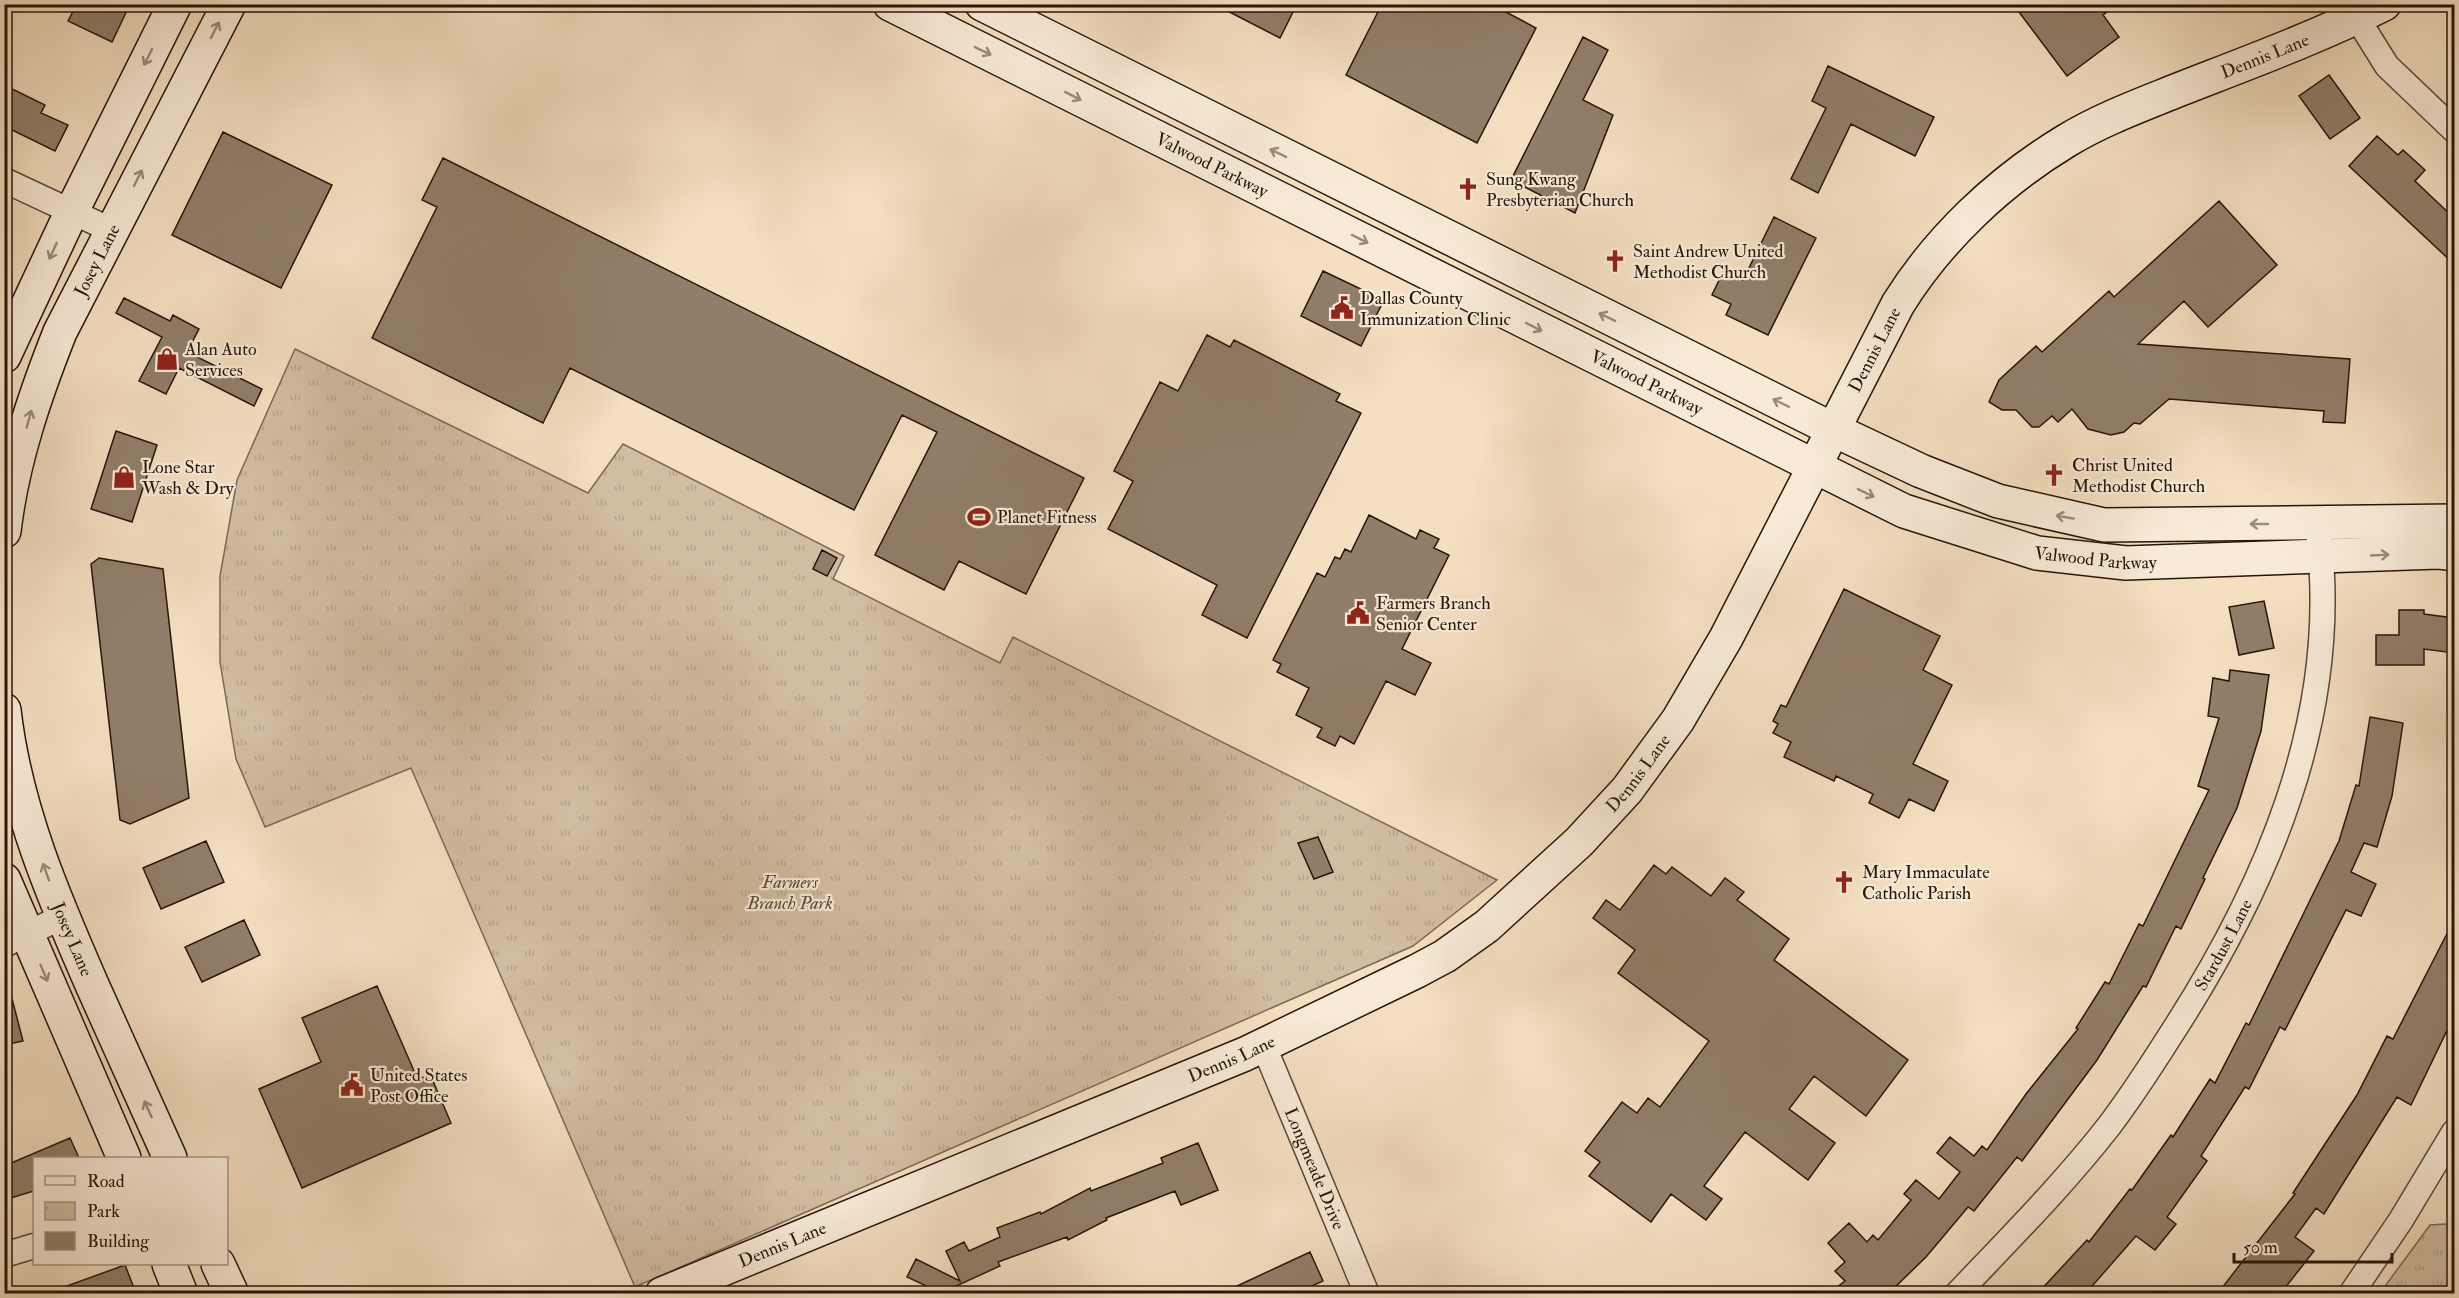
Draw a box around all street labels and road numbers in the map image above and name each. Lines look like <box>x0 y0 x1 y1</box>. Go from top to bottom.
street label: Dennis Lane <box>2218 28 2313 84</box>
street label: Valwood Parkway <box>1152 128 1273 204</box>
street label: Josey Lane <box>69 220 126 301</box>
street label: Dennis Lane <box>1843 303 1907 397</box>
street label: Valwood Parkway <box>1586 345 1708 421</box>
street label: Valwood Parkway <box>2033 542 2158 575</box>
street label: Dennis Lane <box>1601 730 1676 818</box>
street label: Stardust Lane <box>2190 895 2258 995</box>
street label: Josey Lane <box>46 898 98 980</box>
street label: Dennis Lane <box>1185 1030 1279 1088</box>
street label: Longmeade Drive <box>1279 1104 1350 1234</box>
street label: Dennis Lane <box>735 1217 830 1273</box>

